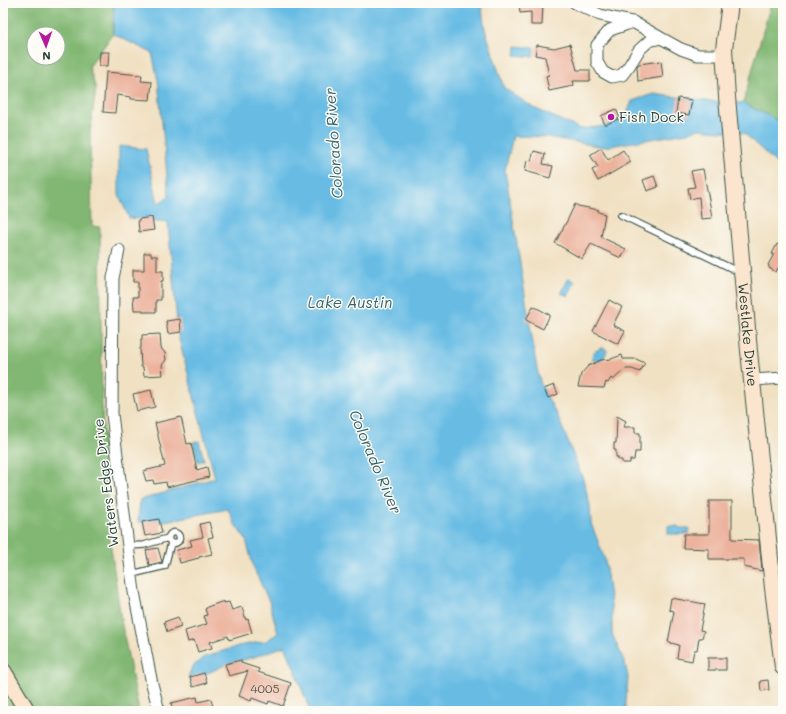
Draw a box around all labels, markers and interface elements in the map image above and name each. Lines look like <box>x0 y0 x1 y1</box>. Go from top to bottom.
north arrow <box>26 26 66 66</box>
text: N <box>42 49 51 64</box>
water label: Colorado River <box>319 86 347 199</box>
place label: Fish Dock <box>619 107 684 126</box>
marker: Fish Dock <box>606 112 616 122</box>
street label: Westlake Drive <box>734 282 763 387</box>
water label: Lake Austin <box>308 292 392 312</box>
water label: Colorado River <box>345 406 407 517</box>
street label: Waters Edge Drive <box>88 418 123 548</box>
house number: 4005 <box>251 680 279 696</box>

